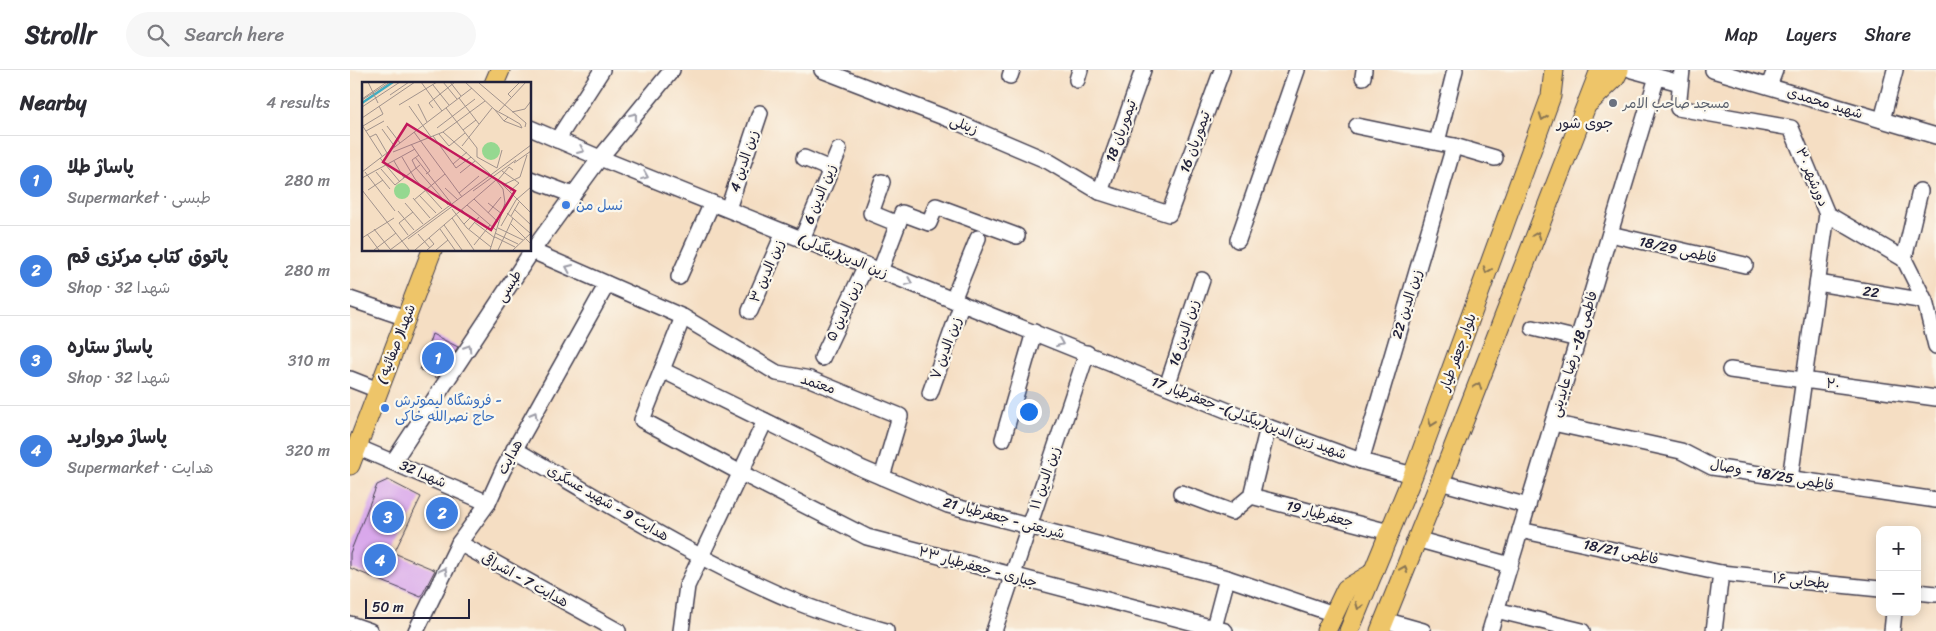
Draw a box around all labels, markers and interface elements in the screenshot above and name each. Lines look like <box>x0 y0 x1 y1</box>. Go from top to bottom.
search box <box>126 12 476 57</box>
text: Strollr <box>25 14 96 56</box>
text: Search here <box>184 18 284 51</box>
text: Map <box>1725 19 1758 51</box>
text: Layers <box>1786 19 1837 51</box>
text: Share <box>1865 19 1911 51</box>
icon: search <box>144 21 172 49</box>
street label: شهید محمدی <box>1784 80 1866 126</box>
inset map <box>362 82 531 251</box>
text: Nearby <box>20 84 86 122</box>
text: 4 results <box>266 88 330 117</box>
place label: مسجد صاحب الامر <box>1622 91 1730 116</box>
street label: تیموریان 18 <box>1098 95 1144 166</box>
marker: مسجد صاحب الامر <box>1607 97 1619 109</box>
street label: تیموریان 16 <box>1172 107 1218 177</box>
street label: زینلی <box>946 108 982 142</box>
district label: جوی شور <box>1556 110 1613 136</box>
one-way arrow <box>1539 112 1549 121</box>
one-way arrow <box>628 113 637 122</box>
street label: زین الدین 4 <box>722 127 766 195</box>
one-way arrow <box>576 143 585 154</box>
street label: دورشهر ۳۰ <box>1788 143 1836 211</box>
text: پاساژ طلا <box>67 150 134 183</box>
street label: زین الدین 6 <box>797 160 843 228</box>
text: 1 <box>33 166 39 195</box>
text: 280 m <box>285 166 330 195</box>
one-way arrow <box>640 170 649 180</box>
text: Supermarket · طبسی <box>67 183 211 212</box>
place label: نسل من <box>576 193 623 218</box>
marker: نسل من <box>560 199 572 211</box>
street label: زین الدین(بیگدلی) <box>794 227 892 285</box>
street label: فاطمی 18/29 <box>1637 229 1719 271</box>
one-way arrow <box>1530 231 1541 240</box>
street label: زین الدین ۳ <box>742 235 792 307</box>
text: پاتوق کتاب مرکزی قم <box>67 240 228 273</box>
text: 2 <box>31 256 41 285</box>
text: 280 m <box>285 256 330 285</box>
one-way arrow <box>565 263 574 274</box>
street label: طبسی <box>489 265 529 307</box>
one-way arrow <box>1483 265 1493 274</box>
street label: زین الدین 22 <box>1385 266 1429 342</box>
text: Shop · شهدا 32 <box>67 273 170 302</box>
street label: زین الدین ۵ <box>819 276 869 346</box>
one-way arrow <box>905 276 913 286</box>
street label: 22 <box>1861 278 1881 306</box>
street label: فاطمی 18- رضا عابدینی <box>1543 288 1605 420</box>
street label: زین الدین 16 <box>1161 296 1207 370</box>
street label: شهدا( صفائیه ) <box>369 300 423 388</box>
street label: بلوار جعفر طیار <box>1432 310 1484 395</box>
street label: زین الدین ۷ <box>923 313 969 383</box>
text: پاساژ ستاره <box>67 330 153 363</box>
one-way arrow <box>1055 337 1064 347</box>
pin: 1 <box>422 339 454 377</box>
one-way arrow <box>462 344 472 353</box>
text: 3 <box>32 346 40 375</box>
text: 310 m <box>288 346 330 375</box>
text: Shop · شهدا 32 <box>67 363 170 392</box>
street label: معتمد <box>797 367 839 401</box>
street label: شهید زین الدین(بیگدلی)- جعفرطیار 17 <box>1148 369 1350 467</box>
street label: ۲۰ <box>1824 371 1842 397</box>
one-way arrow <box>1471 382 1482 391</box>
place label: فروشگاه لیموترش - حاج نصرالله خاکی <box>395 388 502 429</box>
your location <box>1016 399 1042 425</box>
marker: فروشگاه لیموترش - حاج نصرالله خاکی <box>379 402 391 414</box>
one-way arrow <box>527 412 537 421</box>
one-way arrow <box>1428 418 1438 427</box>
text: پاساژ مروارید <box>67 420 167 453</box>
street label: هدایت <box>490 435 530 479</box>
text: 4 <box>31 436 41 465</box>
text: 320 m <box>285 436 330 465</box>
street label: زین الدین ۱۱ <box>1023 443 1067 513</box>
street label: فاطمی 18/25 - وصال <box>1708 452 1836 498</box>
text: Supermarket · هدایت <box>67 453 214 482</box>
street label: شهدا 32 <box>396 453 450 495</box>
street label: هدایت 9 - شهید عسگری <box>542 458 674 548</box>
street label: شریعتی - جعفرطیار 21 <box>940 490 1068 546</box>
street label: جعفرطیار 19 <box>1284 493 1356 535</box>
pin: 2 <box>426 494 458 532</box>
pin: 3 <box>372 498 404 536</box>
map controls <box>1876 526 1921 616</box>
button: + <box>1876 526 1921 571</box>
street label: فاطمی 18/21 <box>1581 532 1661 572</box>
street label: جباری - جعفرطیار ۲۳ <box>916 539 1040 595</box>
pin: 4 <box>364 541 396 579</box>
street label: هدایت 7 - اشراقی <box>477 546 573 614</box>
one-way arrow <box>1398 566 1408 574</box>
street label: بطحایی ۱۶ <box>1771 566 1831 596</box>
one-way arrow <box>438 567 448 576</box>
button: − <box>1876 571 1921 616</box>
text: 50 m <box>372 595 404 620</box>
scale bar <box>365 596 470 619</box>
one-way arrow <box>1355 601 1365 610</box>

